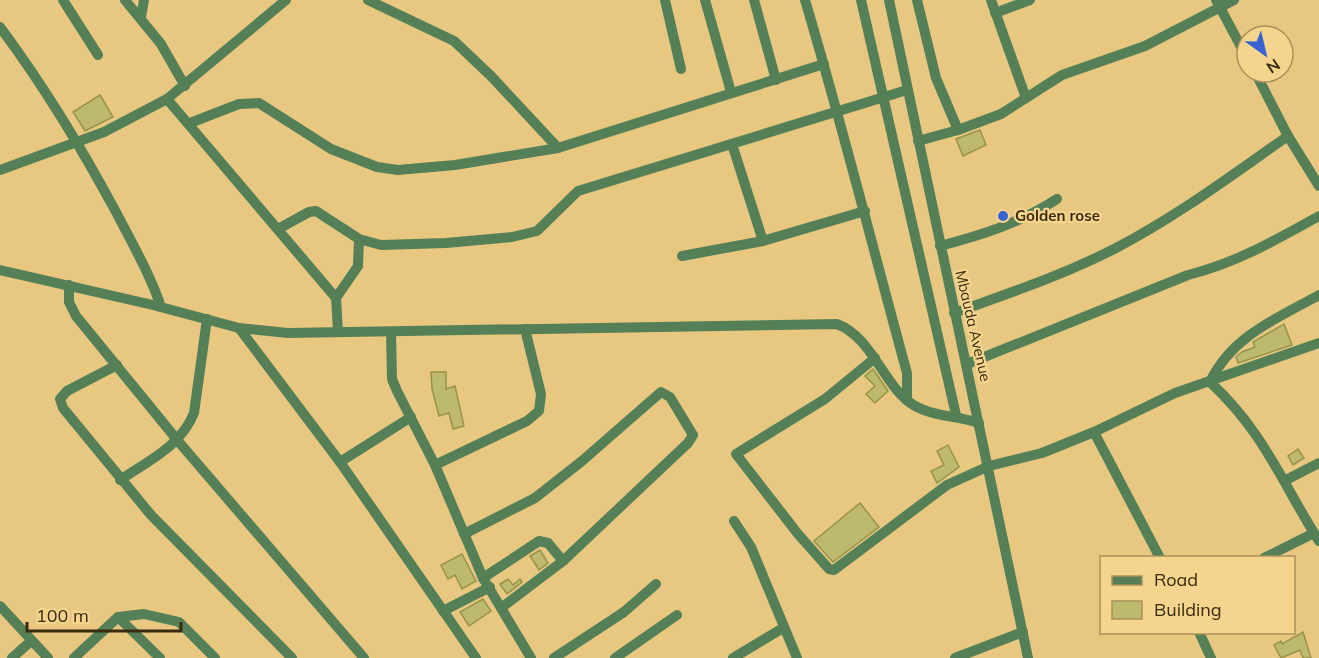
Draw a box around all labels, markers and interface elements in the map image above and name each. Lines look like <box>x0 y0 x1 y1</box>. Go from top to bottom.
north arrow <box>1235 24 1295 84</box>
text: N <box>1263 55 1284 78</box>
place label: Golden rose <box>1015 206 1100 225</box>
marker: Golden rose <box>996 209 1010 223</box>
street label: Mbauda Avenue <box>951 268 996 383</box>
legend <box>1100 556 1295 634</box>
text: Road <box>1154 568 1198 591</box>
scale bar <box>27 595 182 633</box>
text: Building <box>1154 598 1222 621</box>
text: 100 m <box>36 604 89 627</box>

